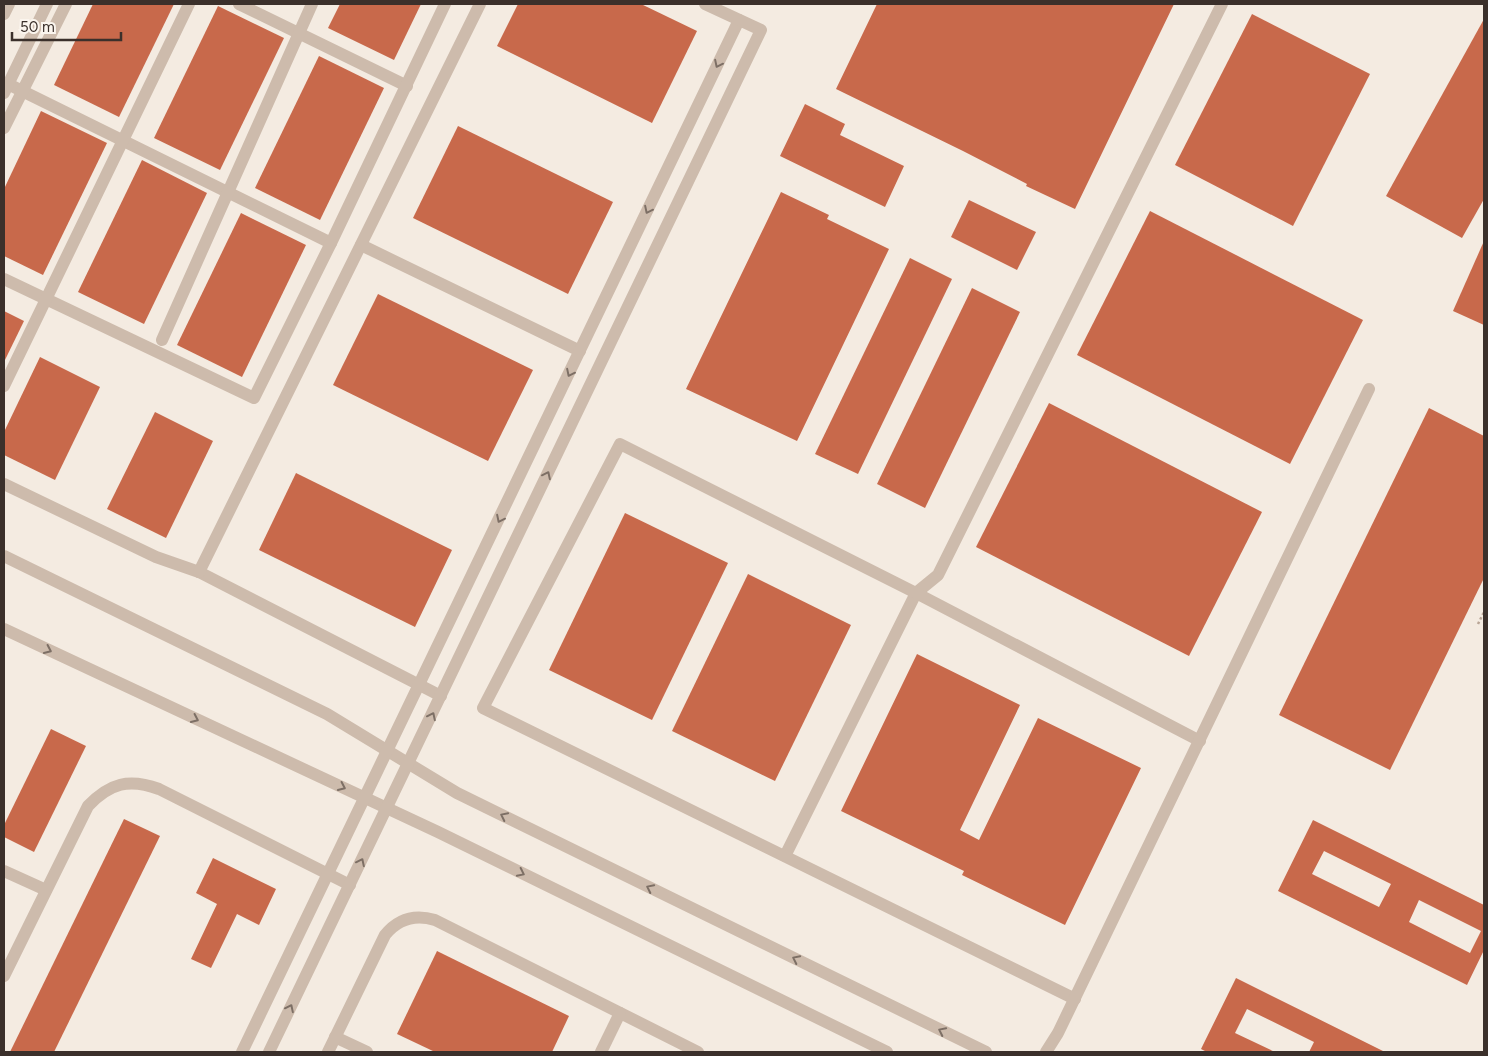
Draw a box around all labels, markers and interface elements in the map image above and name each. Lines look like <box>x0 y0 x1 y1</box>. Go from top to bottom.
scale bar <box>12 10 121 42</box>
text: 50 m <box>20 18 55 36</box>
one-way arrow <box>714 59 724 68</box>
one-way arrow <box>644 205 654 214</box>
one-way arrow <box>566 367 576 376</box>
one-way arrow <box>541 471 552 480</box>
one-way arrow <box>495 514 506 523</box>
one-way arrow <box>43 644 52 654</box>
one-way arrow <box>190 712 199 723</box>
one-way arrow <box>425 712 436 721</box>
one-way arrow <box>337 781 346 792</box>
one-way arrow <box>500 812 509 822</box>
one-way arrow <box>355 858 365 867</box>
one-way arrow <box>515 866 524 876</box>
one-way arrow <box>646 884 655 894</box>
one-way arrow <box>792 955 801 965</box>
one-way arrow <box>284 1005 294 1014</box>
one-way arrow <box>938 1027 947 1037</box>

